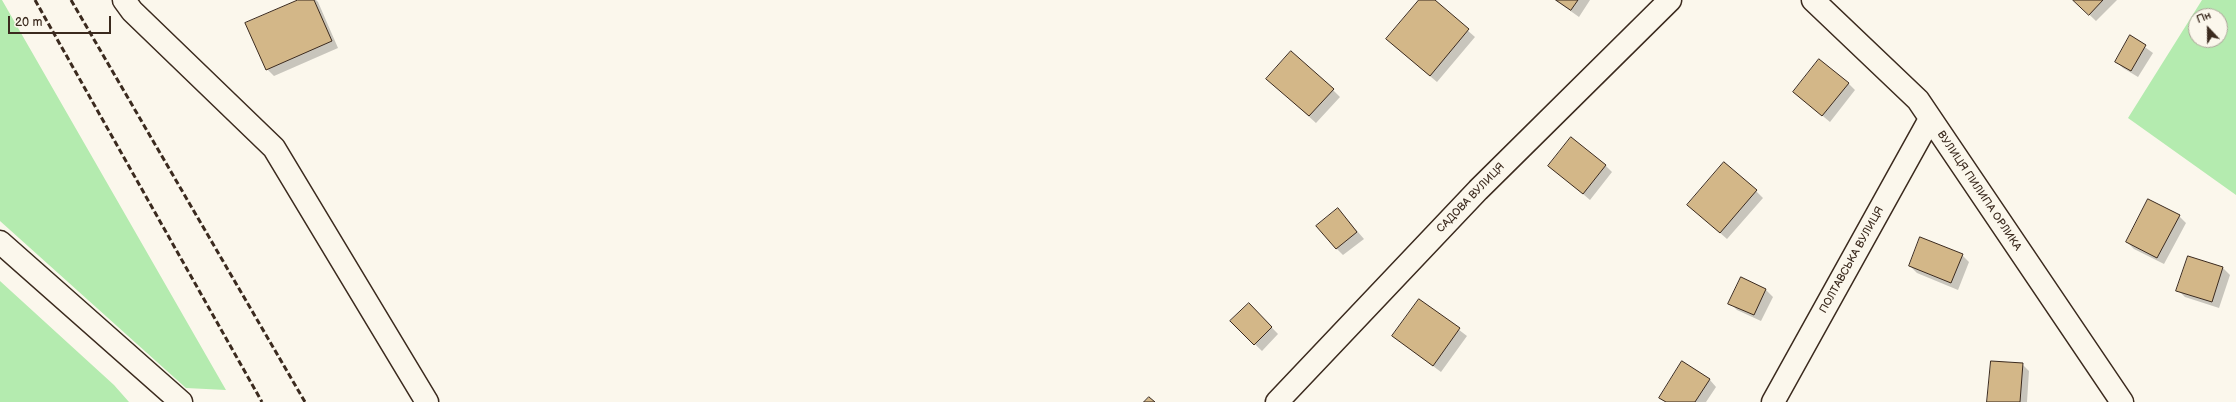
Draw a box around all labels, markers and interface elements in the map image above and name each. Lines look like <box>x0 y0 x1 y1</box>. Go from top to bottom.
scale bar <box>10 8 113 34</box>
north arrow <box>2188 8 2228 48</box>
text: Пн <box>2194 9 2213 26</box>
text: 20 m <box>15 15 42 30</box>
street label: ВУЛИЦЯ ПИЛИПА ОРЛИКА <box>1934 129 2024 253</box>
street label: САДОВА ВУЛИЦЯ <box>1434 160 1508 236</box>
street label: ПОЛТАВСЬКА ВУЛИЦЯ <box>1817 204 1887 316</box>

